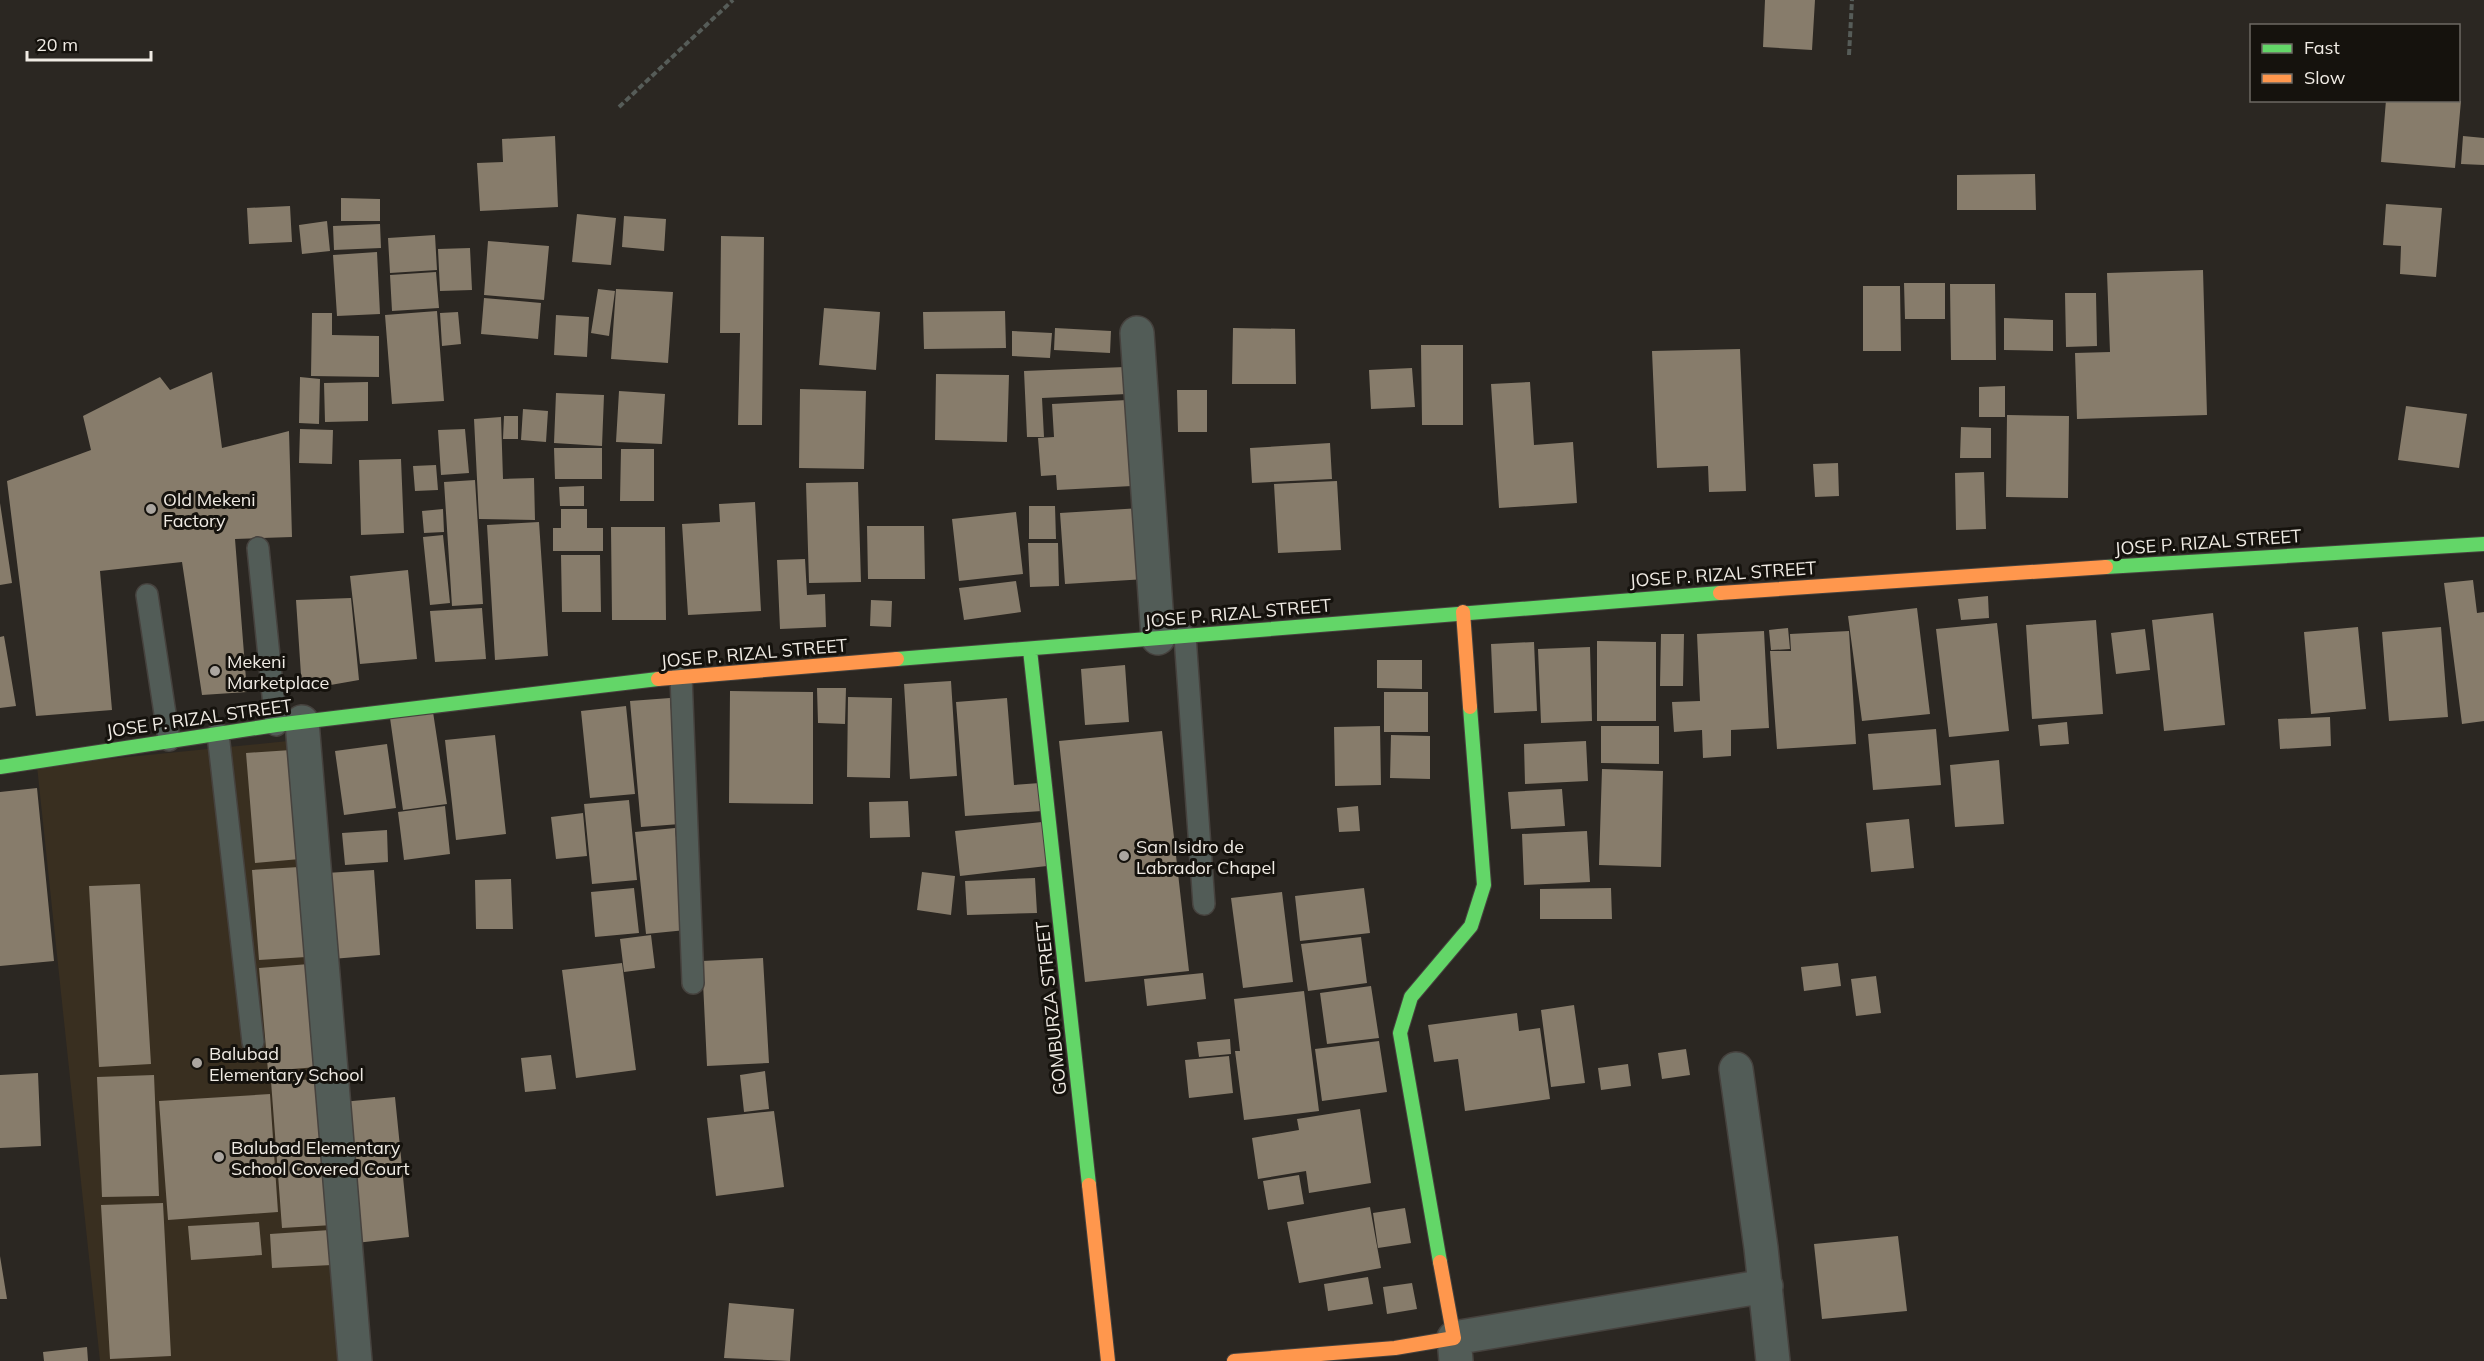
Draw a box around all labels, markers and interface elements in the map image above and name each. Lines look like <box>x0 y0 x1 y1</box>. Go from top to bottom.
scale bar <box>27 24 152 62</box>
legend <box>2250 24 2460 102</box>
text: 20 m <box>36 33 78 56</box>
text: Fast <box>2304 36 2340 59</box>
text: Slow <box>2304 66 2346 89</box>
place label: Old Mekeni Factory <box>163 488 256 532</box>
marker: Old Mekeni Factory <box>144 502 158 516</box>
street label: JOSE P. RIZAL STREET <box>2114 524 2302 560</box>
street label: JOSE P. RIZAL STREET <box>1629 556 1817 592</box>
street label: JOSE P. RIZAL STREET <box>1144 593 1332 633</box>
street label: JOSE P. RIZAL STREET <box>660 633 848 673</box>
place label: Mekeni Marketplace <box>227 650 329 694</box>
marker: Mekeni Marketplace <box>208 664 222 678</box>
street label: JOSE P. RIZAL STREET <box>105 694 294 742</box>
place label: San Isidro de Labrador Chapel <box>1136 835 1276 879</box>
marker: San Isidro de Labrador Chapel <box>1117 849 1131 863</box>
street label: GOMBURZA STREET <box>1030 920 1072 1096</box>
place label: Balubad Elementary School <box>209 1042 364 1086</box>
marker: Balubad Elementary School <box>190 1056 204 1070</box>
place label: Balubad Elementary School Covered Court <box>231 1136 410 1180</box>
marker: Balubad Elementary School Covered Court <box>212 1150 226 1164</box>

